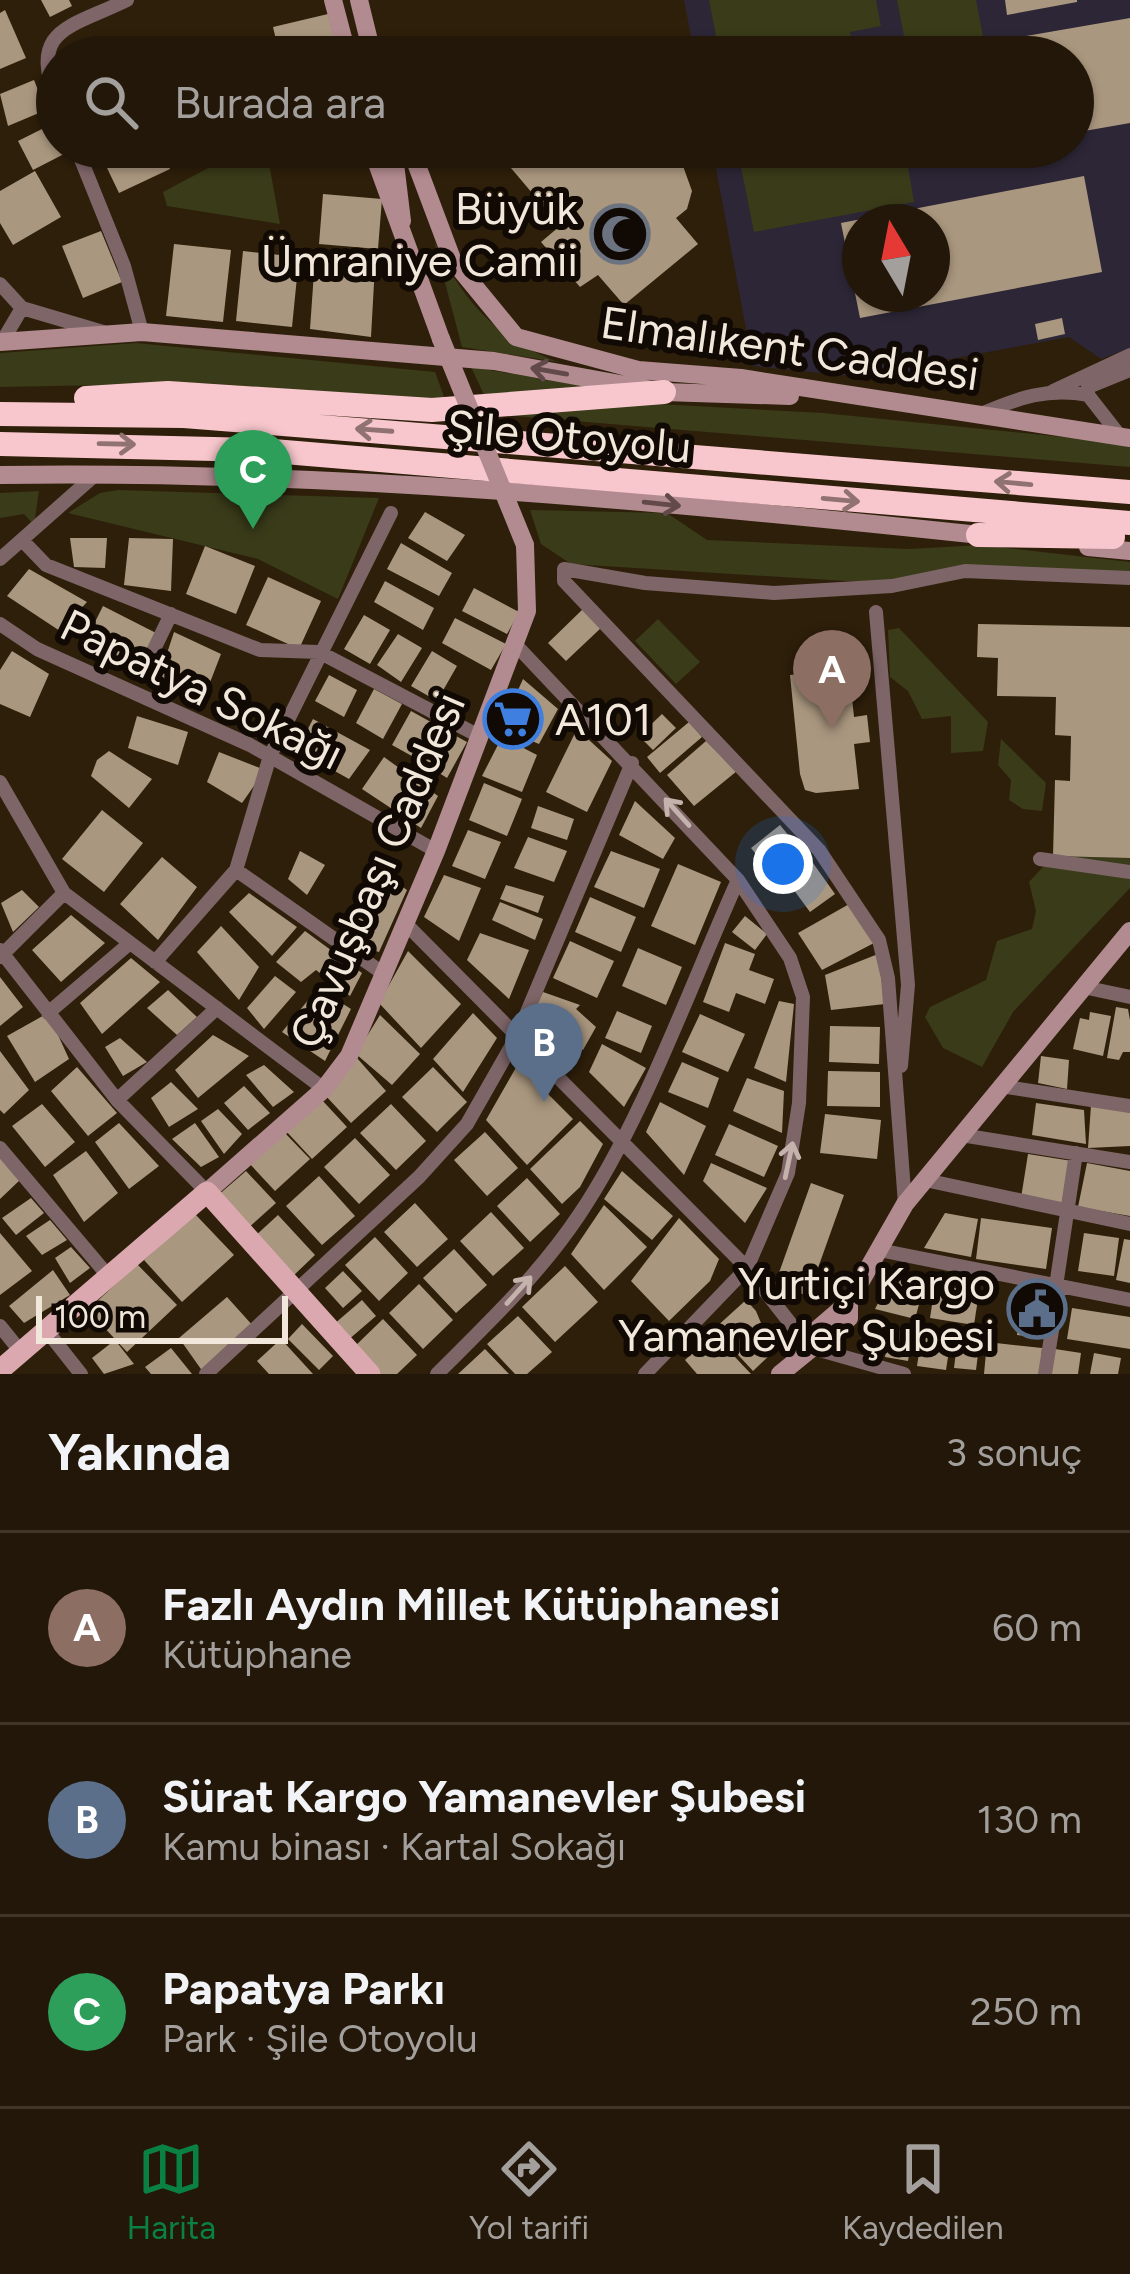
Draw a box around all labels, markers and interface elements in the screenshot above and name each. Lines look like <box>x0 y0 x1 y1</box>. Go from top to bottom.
search box <box>36 36 1094 168</box>
icon: search <box>78 69 144 135</box>
text: Burada ara <box>174 75 386 129</box>
place label: Büyük Ümraniye Camii <box>261 181 578 287</box>
mosque icon: Büyük Ümraniye Camii <box>589 203 651 265</box>
north arrow <box>842 204 950 312</box>
street label: Elmalıkent Caddesi <box>597 295 983 401</box>
one-way arrow <box>530 359 569 381</box>
street label: Şile Otoyolu <box>444 398 694 474</box>
one-way arrow <box>355 419 394 442</box>
pin: C <box>214 430 292 529</box>
one-way arrow <box>97 433 136 456</box>
one-way arrow <box>994 471 1033 494</box>
one-way arrow <box>821 489 860 512</box>
one-way arrow <box>642 494 681 516</box>
street label: Papatya Sokağı <box>52 597 352 781</box>
pin: A <box>793 630 871 729</box>
street label: Çavuşbaşı Caddesi <box>278 684 476 1056</box>
supermarket icon: A101 <box>482 688 544 750</box>
place label: A101 <box>555 692 651 746</box>
one-way arrow <box>663 798 691 828</box>
your location <box>753 834 813 894</box>
pin: B <box>505 1003 583 1102</box>
one-way arrow <box>778 1141 801 1179</box>
place label: Yurtiçi Kargo Yamanevler Şubesi <box>618 1256 995 1362</box>
one-way arrow <box>504 1276 532 1306</box>
public building icon: Yurtiçi Kargo Yamanevler Şubesi <box>1006 1278 1068 1340</box>
scale bar <box>36 1290 288 1343</box>
text: 100 m <box>54 1297 146 1336</box>
text: Yakında <box>48 1422 231 1483</box>
text: 3 sonuç <box>946 1429 1082 1476</box>
text: Fazlı Aydın Millet Kütüphanesi <box>162 1577 781 1631</box>
text: A <box>73 1604 101 1651</box>
text: 60 m <box>992 1604 1082 1651</box>
text: Kütüphane <box>162 1631 352 1678</box>
text: Sürat Kargo Yamanevler Şubesi <box>162 1769 806 1823</box>
text: B <box>75 1796 99 1843</box>
text: 130 m <box>977 1796 1082 1843</box>
text: Kamu binası · Kartal Sokağı <box>162 1823 626 1870</box>
text: Papatya Parkı <box>162 1961 445 2015</box>
text: C <box>73 1988 101 2035</box>
text: 250 m <box>970 1988 1082 2035</box>
text: Park · Şile Otoyolu <box>162 2015 478 2062</box>
tab: Harita <box>126 2136 216 2247</box>
tab: Yol tarifi <box>469 2136 589 2247</box>
tab: Kaydedilen <box>842 2136 1004 2247</box>

